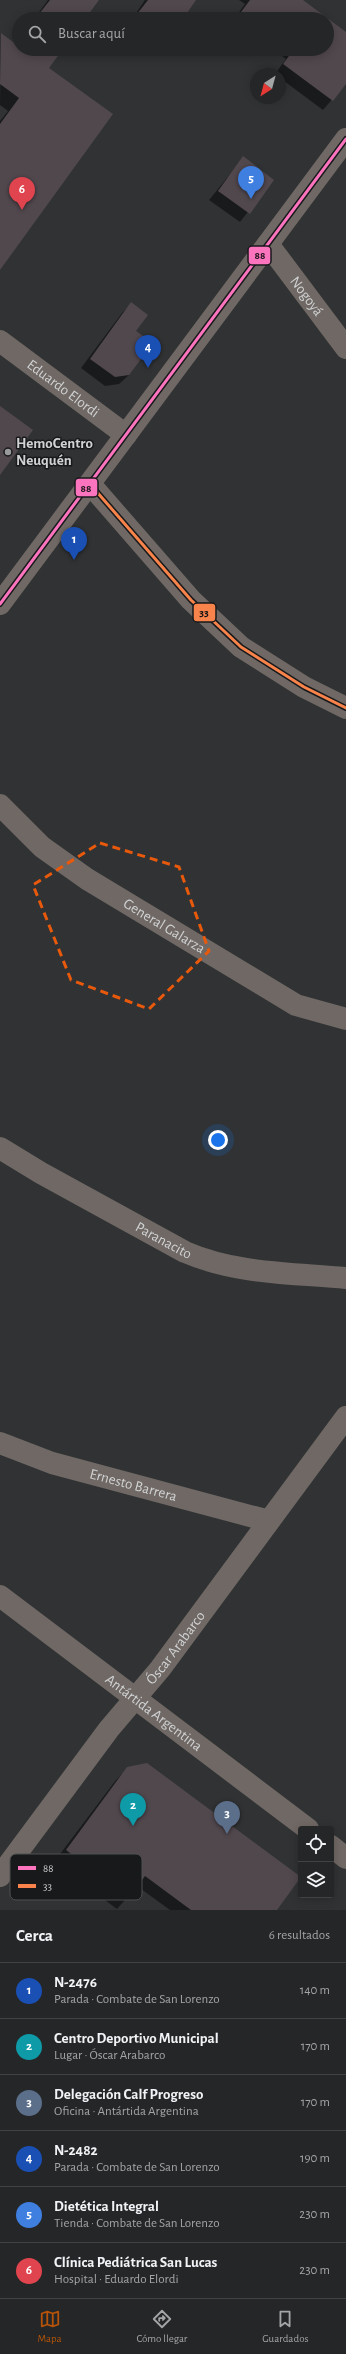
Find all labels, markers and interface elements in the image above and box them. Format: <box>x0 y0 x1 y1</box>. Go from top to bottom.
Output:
search box <box>12 12 334 56</box>
icon: search <box>26 23 48 45</box>
text: Buscar aquí <box>58 26 125 41</box>
north arrow <box>250 68 286 104</box>
pin: 5 <box>238 166 264 199</box>
pin: 6 <box>9 177 35 210</box>
line badge: 88 <box>248 246 271 265</box>
text: 88 <box>255 250 265 261</box>
street label: Nogoyá <box>287 274 326 319</box>
pin: 4 <box>135 335 161 368</box>
street label: Eduardo Elordi <box>24 357 102 420</box>
place label: HemoCentro Neuquén <box>16 436 93 468</box>
marker: HemoCentro Neuquén <box>3 447 13 457</box>
line badge: 88 <box>75 478 98 497</box>
text: 88 <box>81 483 91 494</box>
pin: 1 <box>61 527 87 560</box>
line badge: 33 <box>193 603 216 622</box>
text: 33 <box>199 607 209 618</box>
street label: General Galarza <box>121 896 208 956</box>
your location <box>208 1130 228 1150</box>
street label: Paranacito <box>133 1219 194 1262</box>
street label: Ernesto Barrera <box>88 1466 179 1504</box>
street label: Óscar Arabarco <box>142 1609 208 1688</box>
street label: Antártida Argentina <box>102 1672 205 1754</box>
pin: 2 <box>120 1793 146 1826</box>
pin: 3 <box>214 1801 240 1834</box>
map controls <box>298 1826 334 1898</box>
button: locate <box>298 1826 334 1862</box>
legend <box>10 1854 142 1900</box>
button: layers <box>298 1862 334 1898</box>
text: 88 <box>43 1863 53 1874</box>
text: 33 <box>43 1881 53 1892</box>
text: Cerca <box>16 1927 53 1944</box>
text: 6 resultados <box>269 1929 330 1942</box>
text: N-2476 <box>54 1975 97 1990</box>
text: 1 <box>27 1984 31 1997</box>
text: 140 m <box>300 1984 330 1997</box>
text: Parada · Combate de San Lorenzo <box>54 1993 220 2006</box>
text: Centro Deportivo Municipal <box>54 2031 219 2046</box>
text: 2 <box>26 2040 32 2053</box>
text: 170 m <box>301 2040 330 2053</box>
text: Lugar · Óscar Arabarco <box>54 2049 165 2062</box>
text: Delegación Calf Progreso <box>54 2087 203 2102</box>
text: 3 <box>26 2096 32 2109</box>
text: 170 m <box>301 2096 330 2109</box>
text: Oficina · Antártida Argentina <box>54 2105 199 2118</box>
text: N-2482 <box>54 2143 98 2158</box>
text: 4 <box>26 2152 32 2165</box>
text: 190 m <box>300 2152 330 2165</box>
text: Parada · Combate de San Lorenzo <box>54 2161 220 2174</box>
text: Dietética Integral <box>54 2199 159 2214</box>
text: 5 <box>26 2208 32 2221</box>
text: 230 m <box>299 2208 330 2221</box>
text: Tienda · Combate de San Lorenzo <box>54 2217 220 2230</box>
text: Clínica Pediátrica San Lucas <box>54 2255 217 2270</box>
text: 6 <box>26 2264 32 2277</box>
text: 230 m <box>299 2264 330 2277</box>
text: Hospital · Eduardo Elordi <box>54 2273 179 2286</box>
tab: Mapa <box>37 2308 62 2345</box>
tab: Cómo llegar <box>136 2308 187 2345</box>
tab: Guardados <box>262 2308 309 2345</box>

